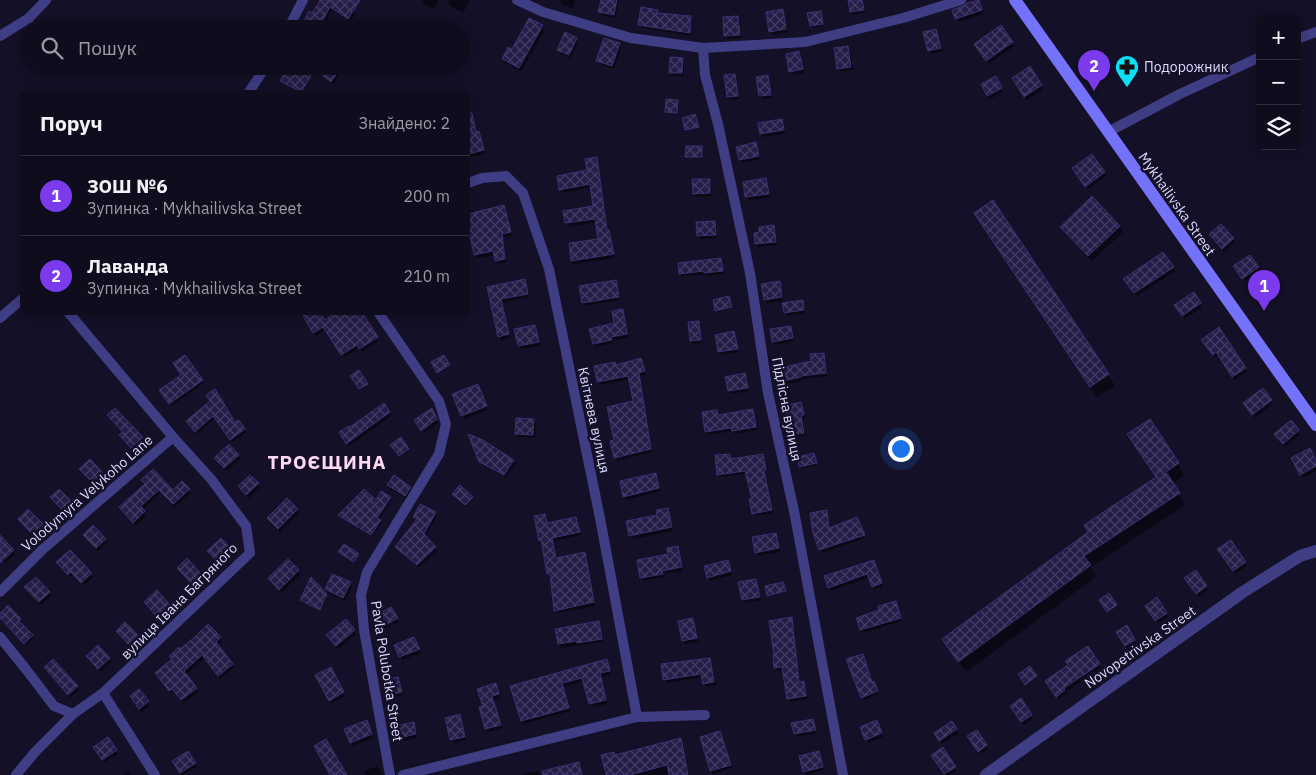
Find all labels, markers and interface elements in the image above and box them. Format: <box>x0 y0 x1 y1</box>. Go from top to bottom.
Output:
map controls <box>1256 15 1301 150</box>
button: + <box>1256 15 1301 60</box>
search box <box>20 20 470 75</box>
icon: search <box>38 34 66 62</box>
text: Пошук <box>78 36 137 60</box>
pin: 2 <box>1078 50 1110 91</box>
pharmacy icon: Подорожник <box>1114 54 1140 88</box>
place label: Подорожник <box>1144 58 1229 76</box>
button: − <box>1256 60 1301 105</box>
button: layers <box>1256 105 1301 150</box>
text: Поруч <box>40 109 103 137</box>
text: Знайдено: 2 <box>358 113 450 133</box>
street label: Mykhailivska Street <box>1135 149 1219 259</box>
text: ЗОШ №6 <box>87 174 168 198</box>
text: 1 <box>51 186 61 206</box>
text: 200 m <box>403 186 450 206</box>
text: Зупинка · Mykhailivska Street <box>87 198 302 218</box>
text: Лаванда <box>87 254 169 278</box>
text: 2 <box>51 266 61 286</box>
text: 210 m <box>403 266 450 286</box>
pin: 1 <box>1248 270 1280 311</box>
text: Зупинка · Mykhailivska Street <box>87 278 302 298</box>
street label: Підлісна вулиця <box>768 355 806 463</box>
street label: Квітнева вулиця <box>574 365 614 475</box>
street label: Volodymyra Velykoho Lane <box>18 431 157 555</box>
your location <box>888 436 914 462</box>
district label: ТРОЄЩИНА <box>267 450 387 474</box>
street label: вулиця Івана Багряного <box>117 539 241 663</box>
street label: Pavla Polubotka Street <box>367 599 407 743</box>
street label: Novopetrivska Street <box>1081 602 1199 692</box>

